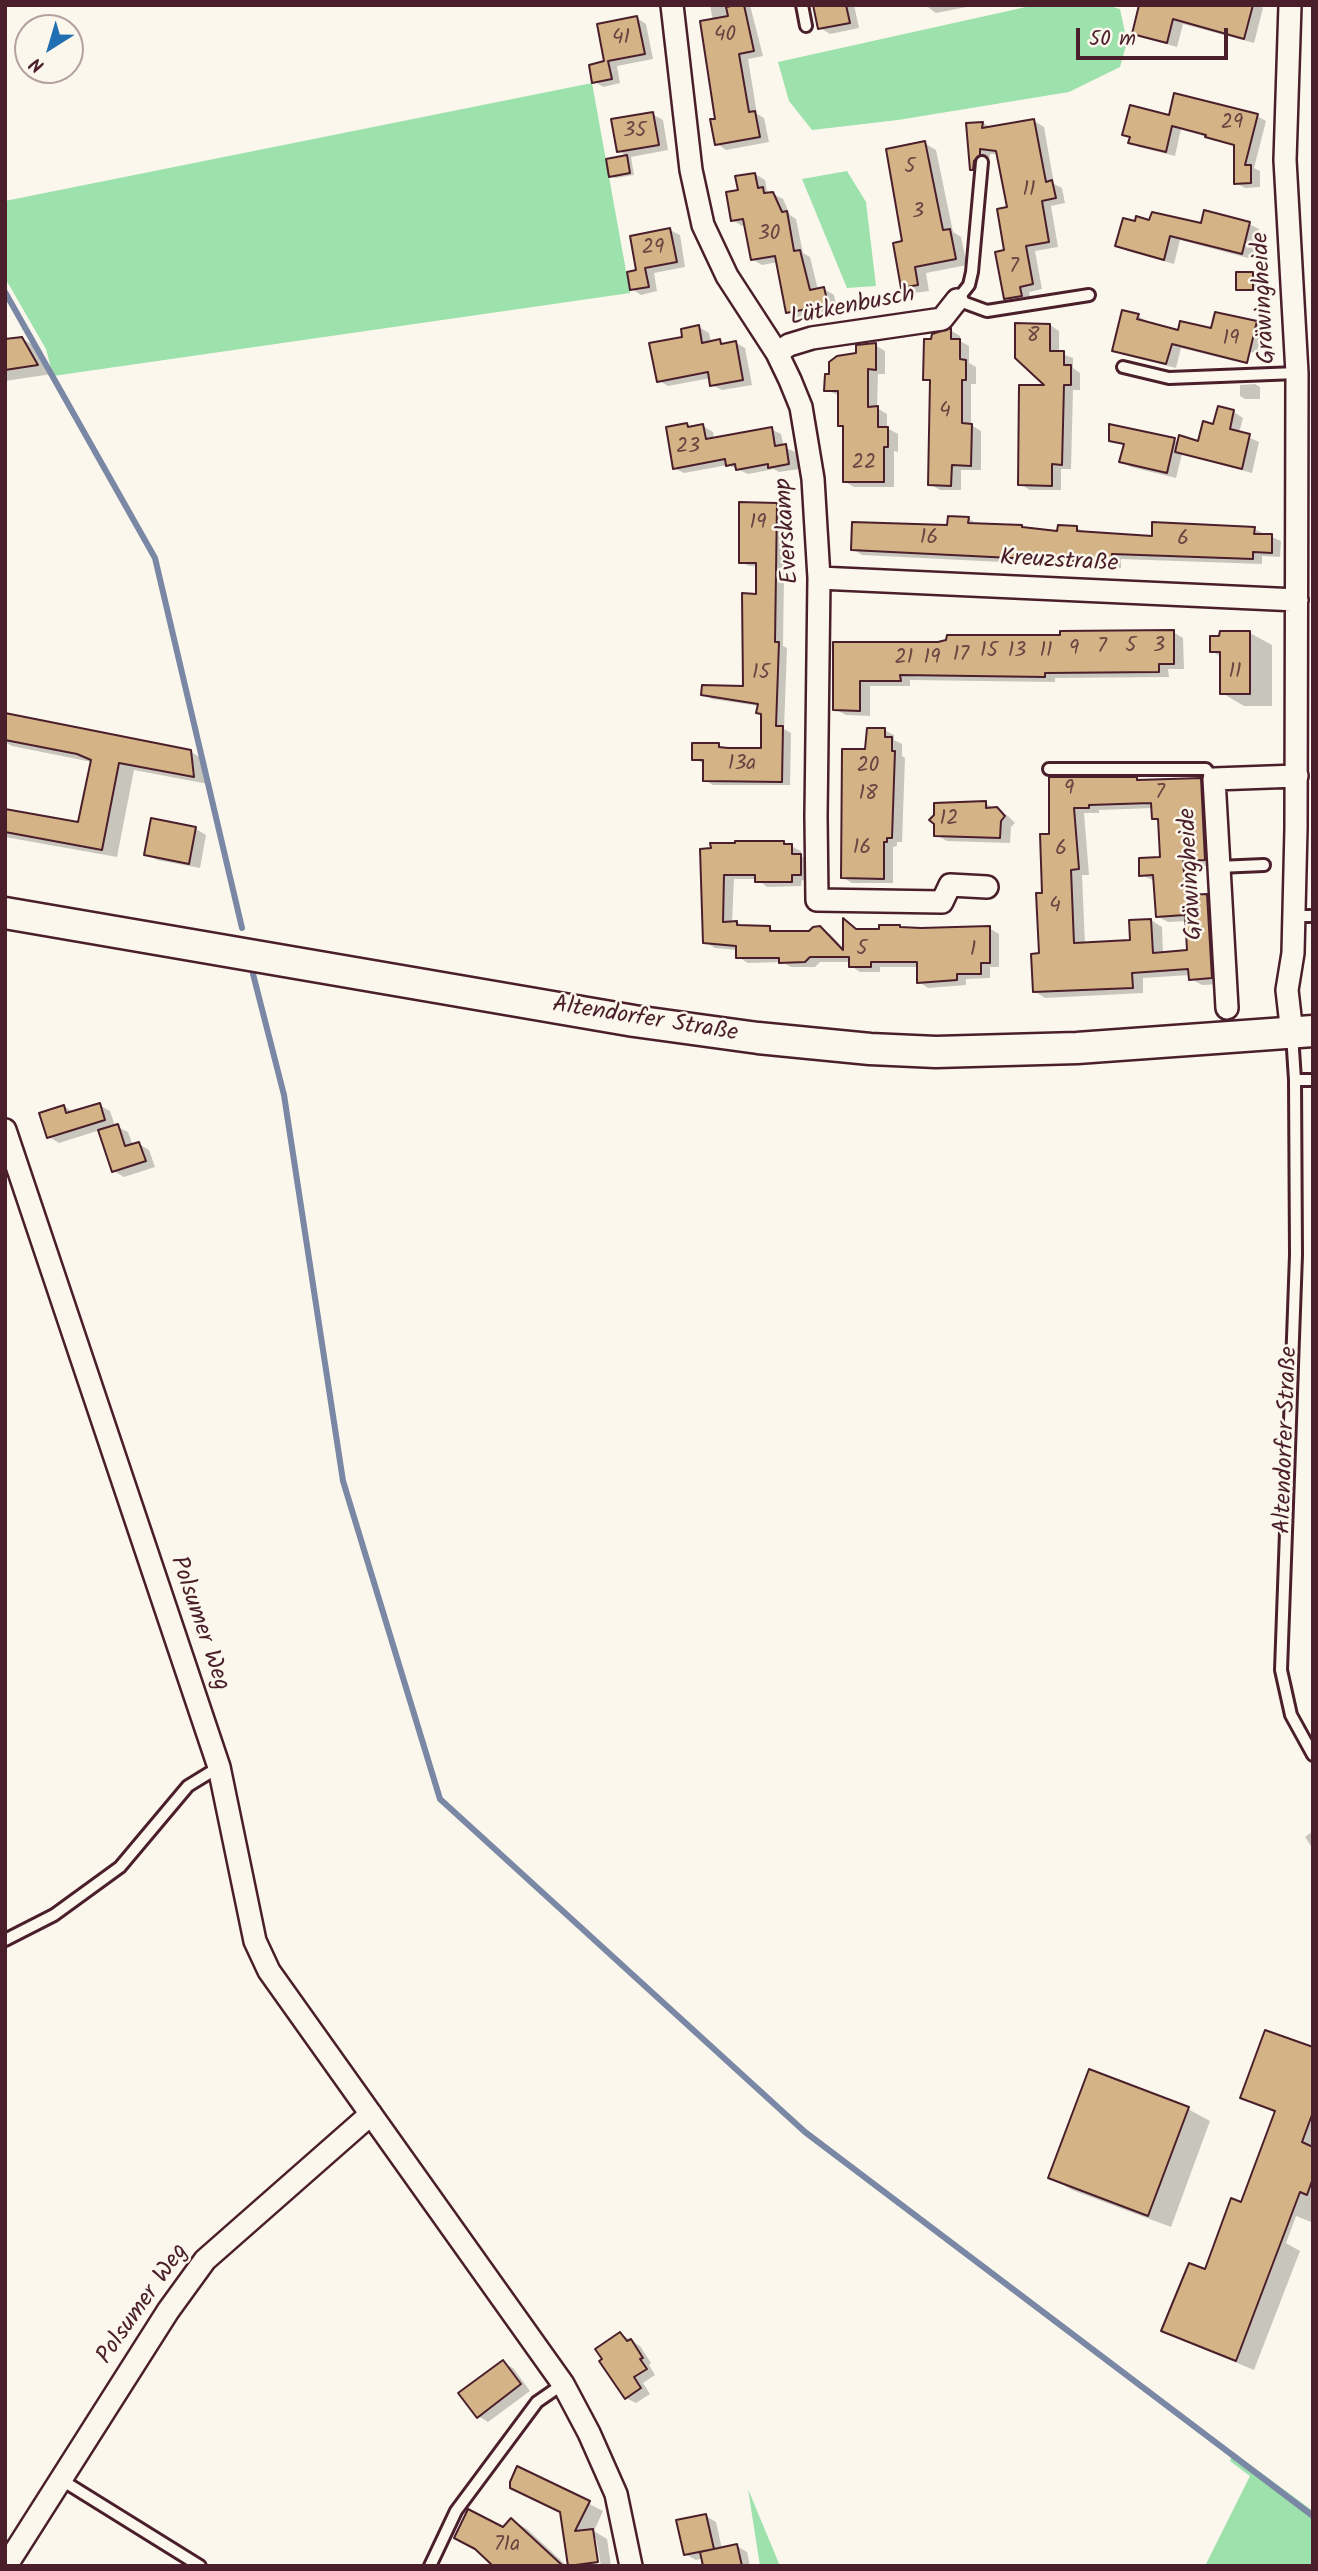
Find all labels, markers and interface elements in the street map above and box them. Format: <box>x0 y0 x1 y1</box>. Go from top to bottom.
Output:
north arrow <box>14 14 84 84</box>
scale bar <box>1080 14 1232 58</box>
house number: 40 <box>714 23 736 49</box>
text: 50 m <box>1089 23 1136 56</box>
house number: 41 <box>612 26 630 52</box>
text: N <box>24 49 51 80</box>
house number: 29 <box>1221 111 1243 137</box>
house number: 35 <box>623 119 647 145</box>
house number: 5 <box>904 155 916 181</box>
house number: 11 <box>1022 178 1036 204</box>
house number: 3 <box>912 200 924 226</box>
house number: 30 <box>758 222 780 248</box>
street label: Gräwingheide <box>1248 231 1284 365</box>
house number: 29 <box>642 236 664 262</box>
house number: 7 <box>1009 255 1019 281</box>
street label: Lütkenbusch <box>788 282 918 334</box>
house number: 8 <box>1027 324 1039 350</box>
house number: 19 <box>1223 327 1239 353</box>
house number: 4 <box>939 399 951 425</box>
house number: 23 <box>676 435 700 461</box>
house number: 22 <box>852 451 876 477</box>
street label: Everskamp <box>771 477 807 585</box>
house number: 19 <box>750 511 766 537</box>
house number: 16 <box>920 526 938 552</box>
house number: 6 <box>1177 527 1189 553</box>
street label: Kreuzstraße <box>999 546 1119 580</box>
house number: 5 <box>1125 634 1137 660</box>
house number: 3 <box>1153 634 1165 660</box>
house number: 7 <box>1097 635 1107 661</box>
house number: 9 <box>1069 637 1079 663</box>
house number: 15 <box>980 639 998 665</box>
house number: 13 <box>1008 639 1026 665</box>
house number: 11 <box>1039 639 1053 665</box>
house number: 17 <box>953 643 969 669</box>
house number: 21 <box>895 646 913 672</box>
house number: 19 <box>924 646 940 672</box>
house number: 11 <box>1228 660 1242 686</box>
house number: 15 <box>752 661 770 687</box>
house number: 13a <box>728 752 756 778</box>
house number: 20 <box>857 754 879 780</box>
house number: 9 <box>1064 777 1074 803</box>
house number: 7 <box>1155 781 1165 807</box>
house number: 18 <box>858 782 878 808</box>
house number: 12 <box>940 807 958 833</box>
street label: Gräwingheide <box>1175 807 1211 941</box>
house number: 16 <box>853 836 871 862</box>
house number: 6 <box>1055 837 1067 863</box>
house number: 4 <box>1049 894 1061 920</box>
house number: 5 <box>856 937 868 963</box>
house number: 1 <box>970 938 976 964</box>
street label: Altendorfer Straße <box>550 992 740 1050</box>
street label: Altendorfer Straße <box>1270 1346 1306 1534</box>
street label: Polsumer Weg <box>162 1553 234 1695</box>
street label: Polsumer Weg <box>92 2239 196 2371</box>
house number: 71a <box>494 2533 520 2559</box>

